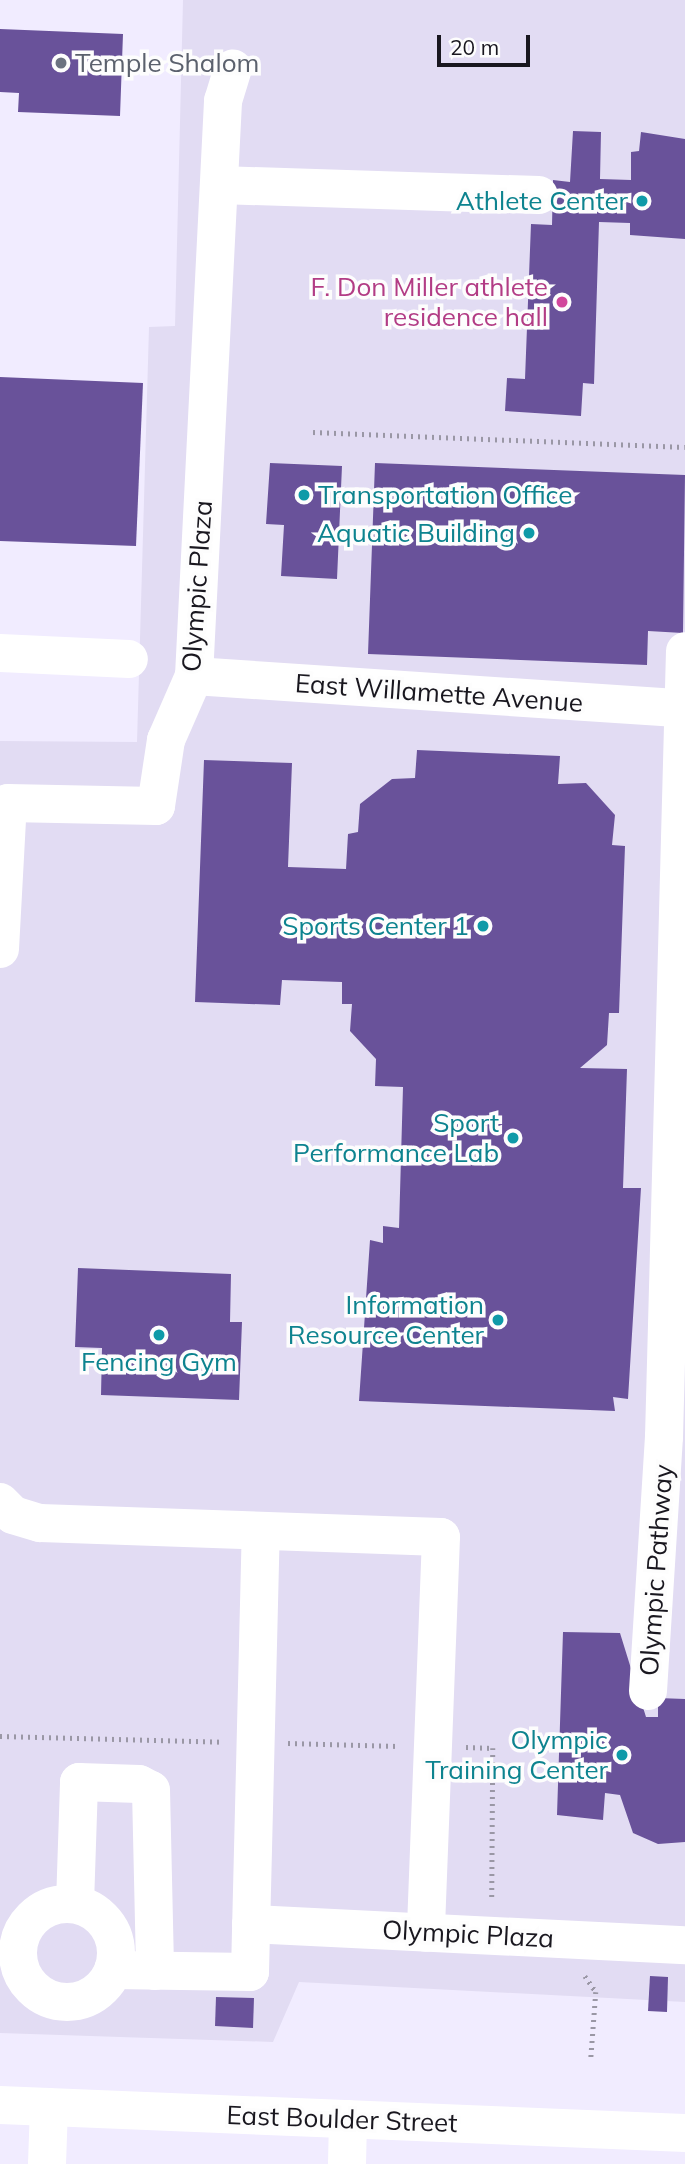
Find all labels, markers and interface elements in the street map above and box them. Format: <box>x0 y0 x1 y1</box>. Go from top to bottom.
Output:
scale bar <box>440 21 533 65</box>
text: 20 m <box>450 34 499 60</box>
place label: Temple Shalom <box>75 47 259 79</box>
marker: Temple Shalom <box>53 55 69 71</box>
place label: Athlete Center <box>456 185 628 217</box>
marker: Athlete Center <box>634 193 650 209</box>
place label: F. Don Miller athlete residence hall <box>310 271 548 332</box>
marker: F. Don Miller athlete residence hall <box>554 294 570 310</box>
place label: Transportation Office <box>318 479 572 511</box>
marker: Transportation Office <box>296 487 312 503</box>
street label: Olympic Plaza <box>175 499 219 673</box>
place label: Aquatic Building <box>317 517 515 549</box>
marker: Aquatic Building <box>521 525 537 541</box>
street label: East Willamette Avenue <box>294 667 584 719</box>
place label: Sports Center 1 <box>282 910 469 942</box>
marker: Sports Center 1 <box>475 918 491 934</box>
place label: Sport Performance Lab <box>293 1107 499 1168</box>
marker: Sport Performance Lab <box>505 1130 521 1146</box>
place label: Information Resource Center <box>288 1289 484 1350</box>
marker: Information Resource Center <box>490 1312 506 1328</box>
marker: Fencing Gym <box>151 1327 167 1343</box>
place label: Fencing Gym <box>81 1346 237 1378</box>
street label: Olympic Pathway <box>633 1463 679 1677</box>
place label: Olympic Training Center <box>425 1724 608 1786</box>
marker: Olympic Training Center <box>614 1747 630 1763</box>
street label: Olympic Plaza <box>381 1914 555 1954</box>
street label: East Boulder Street <box>226 2099 458 2139</box>

